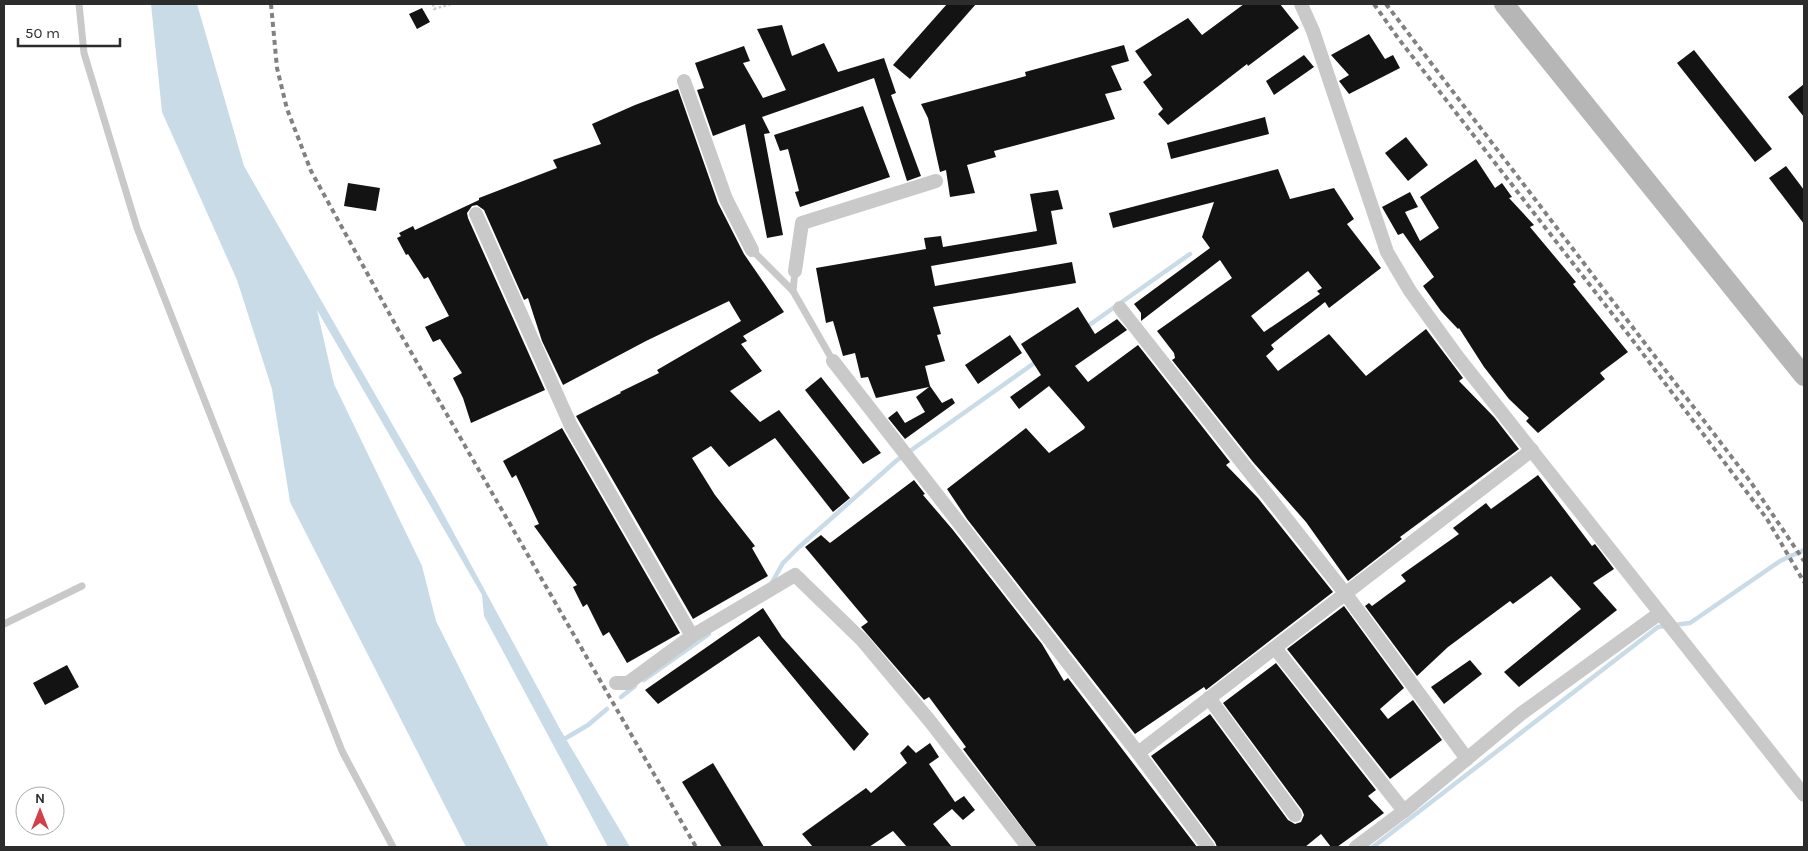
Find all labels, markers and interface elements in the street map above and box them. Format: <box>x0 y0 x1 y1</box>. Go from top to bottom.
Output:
scale bar <box>18 15 120 47</box>
text: 50 m <box>25 24 60 42</box>
north arrow <box>15 786 65 836</box>
text: N <box>35 790 45 807</box>

